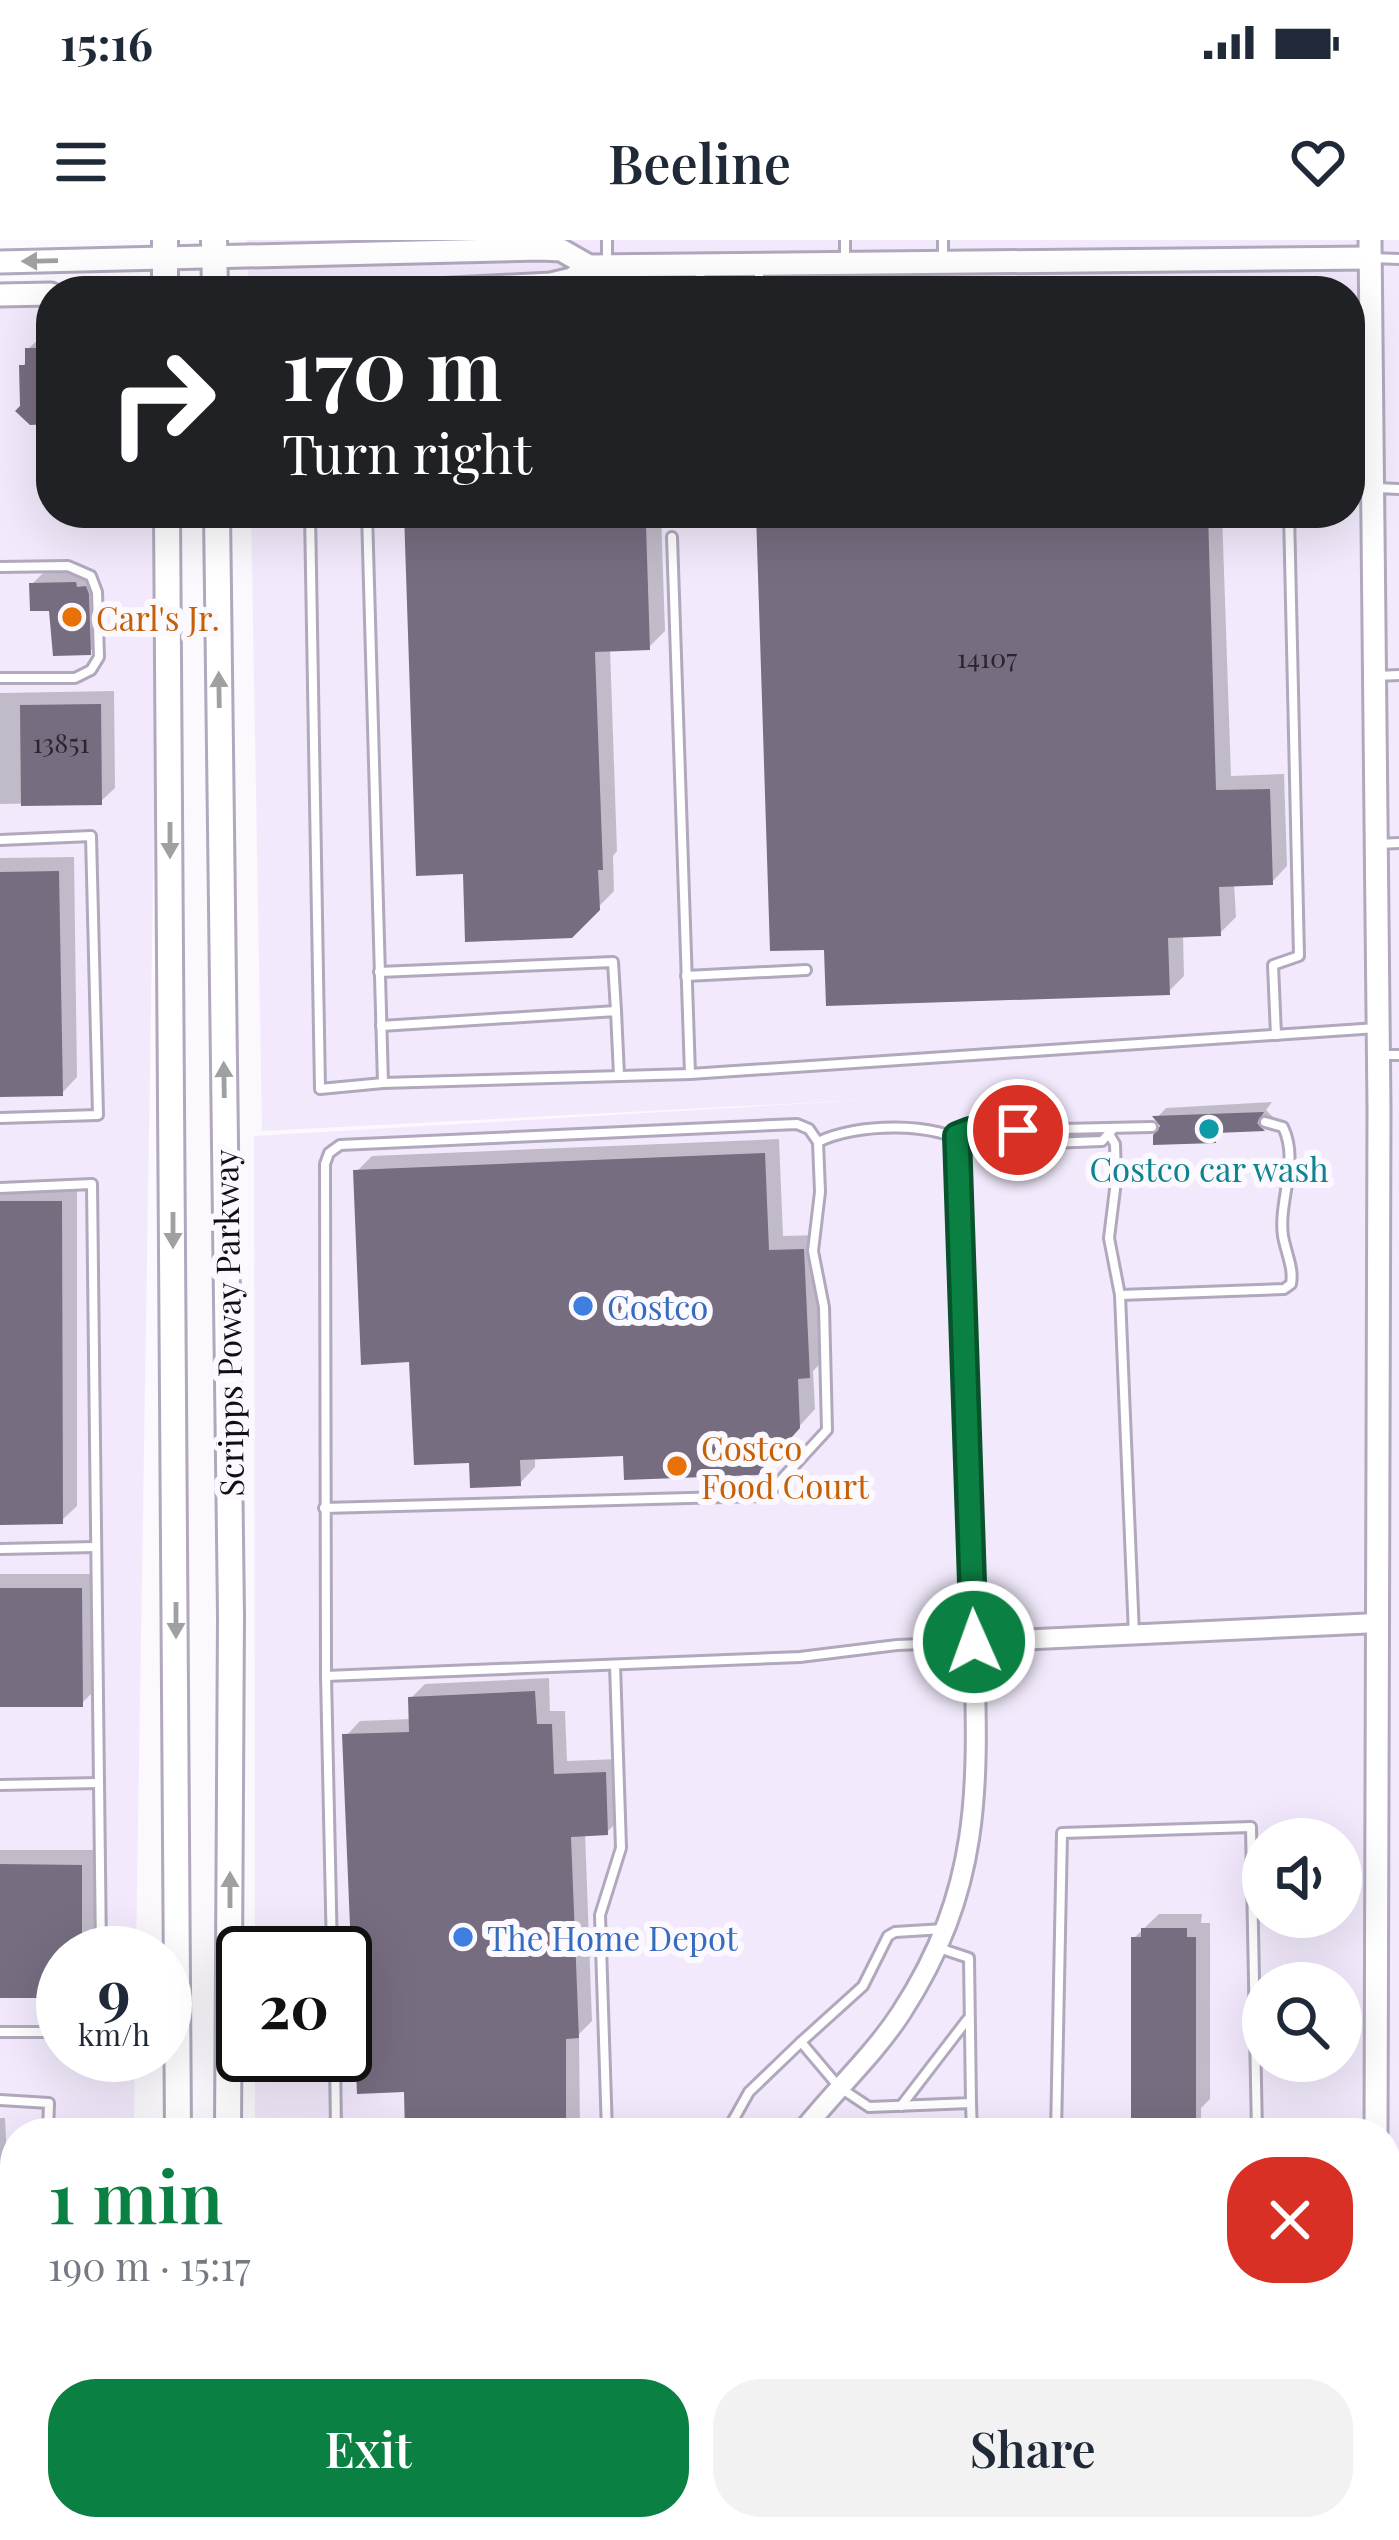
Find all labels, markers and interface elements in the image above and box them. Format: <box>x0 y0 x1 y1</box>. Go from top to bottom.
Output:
text: 15:16 <box>60 12 153 72</box>
text: Beeline <box>608 126 791 198</box>
icon: menu <box>48 129 114 195</box>
icon: heart <box>1285 129 1351 195</box>
one-way arrow <box>20 252 58 271</box>
text: 170 m <box>282 310 502 422</box>
icon: right <box>84 324 240 480</box>
text: Turn right <box>282 417 532 489</box>
place label: Carl's Jr. <box>96 595 220 639</box>
marker: Carl's Jr. <box>59 604 85 630</box>
house number: 14107 <box>957 639 1017 675</box>
one-way arrow <box>210 670 229 708</box>
house number: 13851 <box>33 724 89 760</box>
one-way arrow <box>160 822 180 860</box>
one-way arrow <box>214 1060 234 1098</box>
pin <box>967 1079 1069 1181</box>
icon: arrive <box>985 1097 1051 1163</box>
marker: Costco car wash <box>1196 1116 1222 1142</box>
place label: Costco car wash <box>1089 1146 1329 1190</box>
street label: Scripps Poway Parkway <box>202 1149 252 1497</box>
one-way arrow <box>163 1212 183 1250</box>
place label: Costco <box>607 1284 708 1328</box>
marker: Costco <box>570 1293 596 1319</box>
place label: Costco Food Court <box>701 1425 870 1507</box>
marker: Costco Food Court <box>664 1453 690 1479</box>
position arrow <box>911 1579 1037 1705</box>
one-way arrow <box>166 1602 186 1640</box>
map controls <box>1242 1818 1362 2082</box>
button: sound <box>1242 1818 1362 1938</box>
one-way arrow <box>220 1870 239 1908</box>
place label: The Home Depot <box>487 1915 739 1959</box>
marker: The Home Depot <box>450 1924 476 1950</box>
speed limit sign: 20 <box>216 1926 372 2082</box>
text: 9 <box>97 1949 131 2029</box>
button: search <box>1242 1962 1362 2082</box>
text: km/h <box>78 2014 150 2054</box>
text: 1 min <box>48 2146 223 2242</box>
button: close <box>1227 2157 1353 2283</box>
text: 190 m · 15:17 <box>48 2239 251 2291</box>
button: Exit <box>48 2379 689 2517</box>
button: Share <box>713 2379 1353 2517</box>

